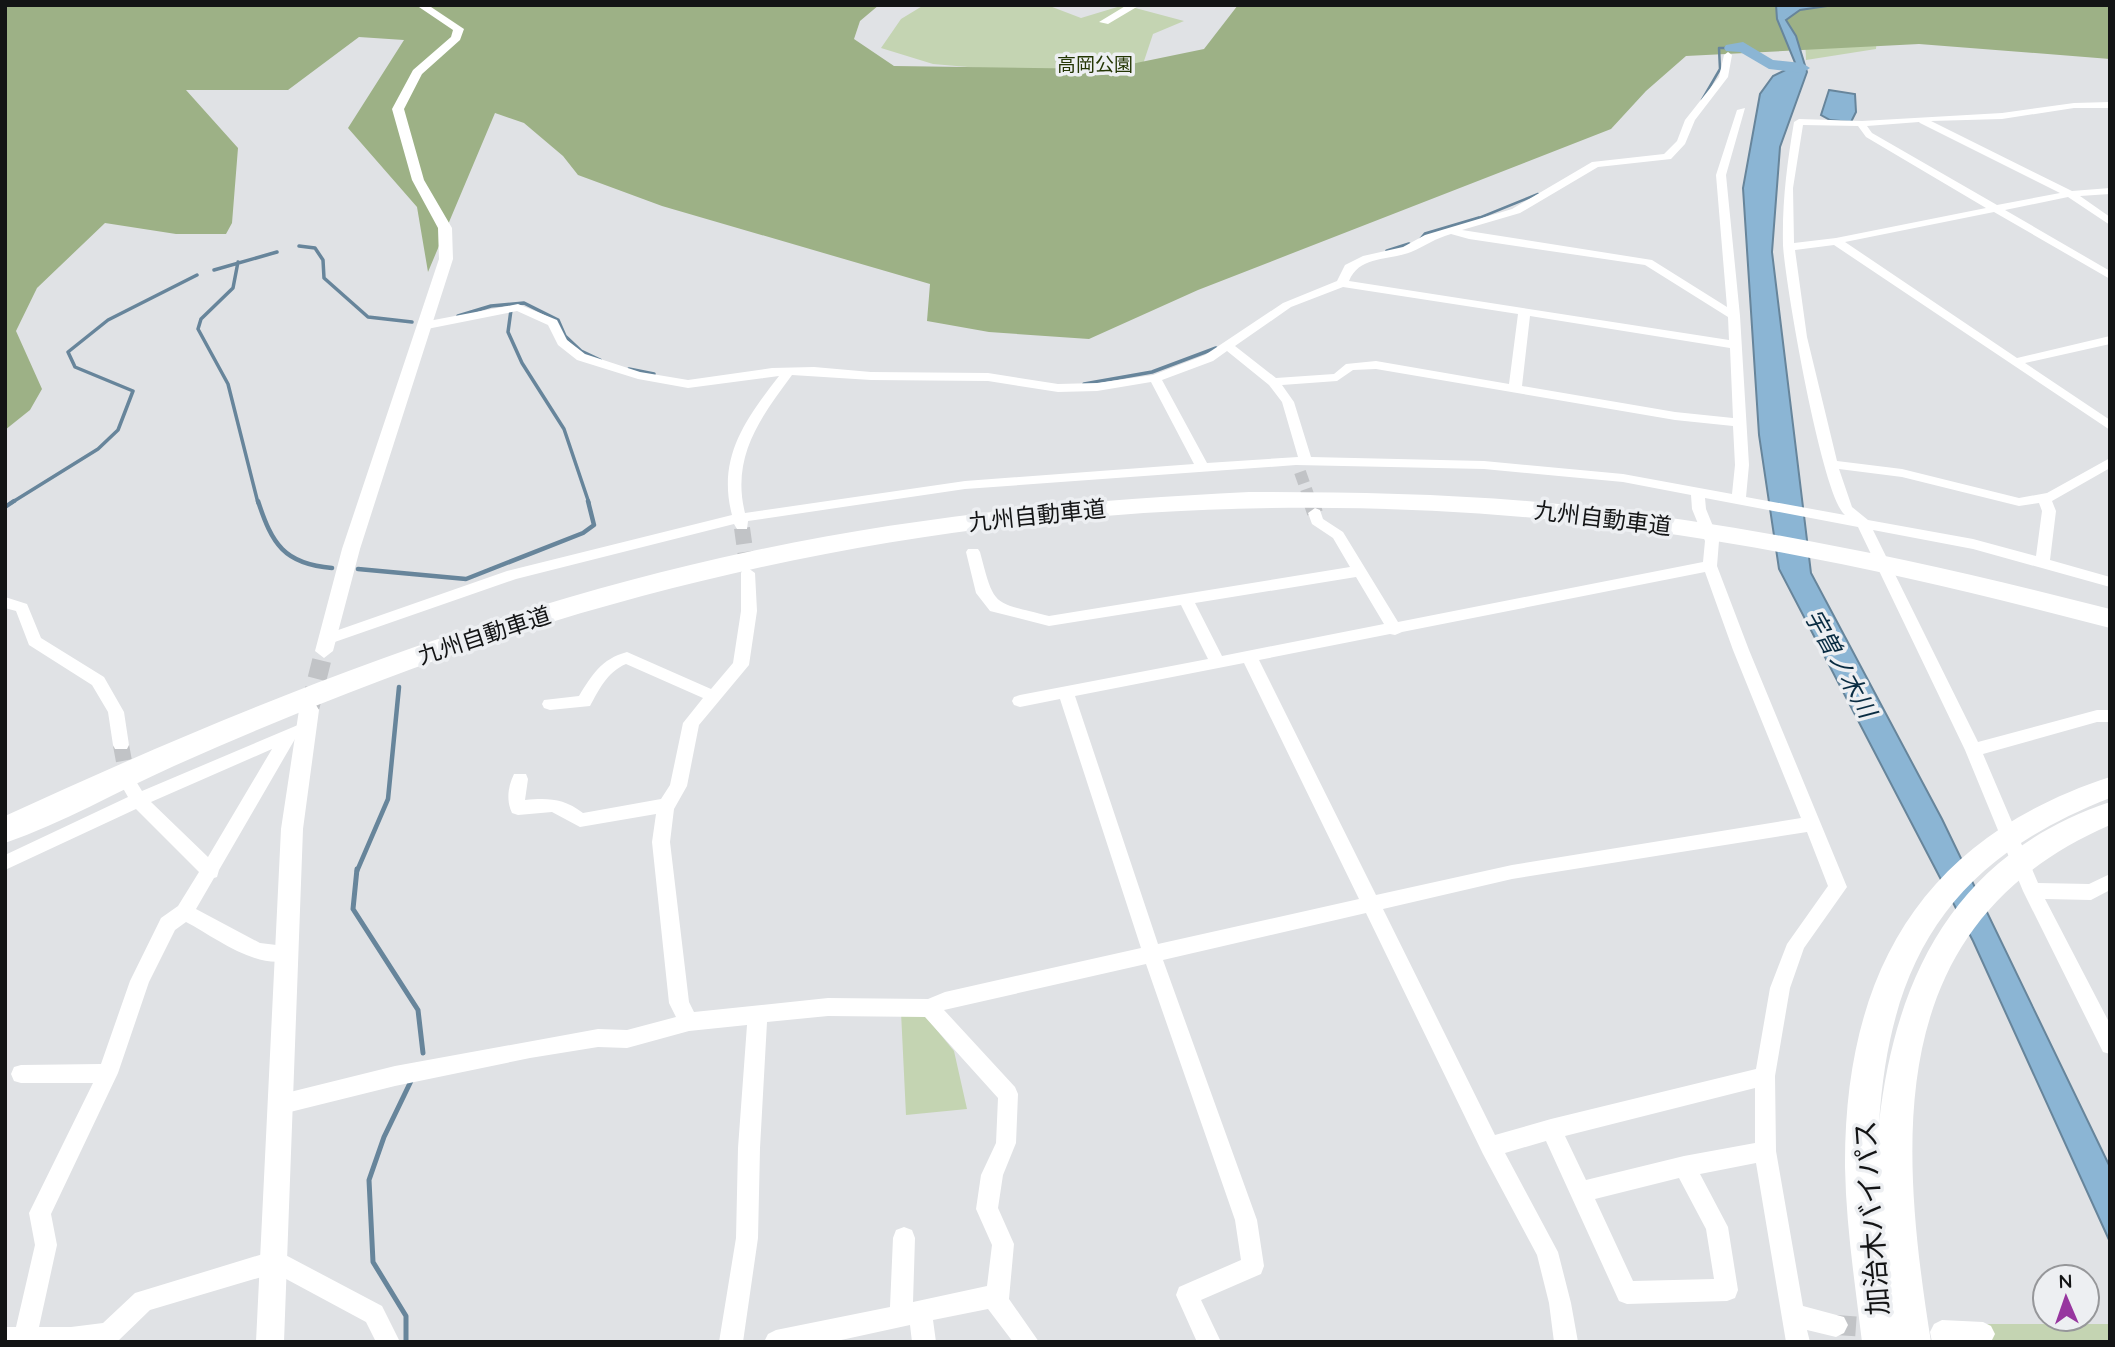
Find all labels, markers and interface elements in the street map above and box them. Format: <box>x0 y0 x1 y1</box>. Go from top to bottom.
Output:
park label: 高岡公園 <box>1057 52 1133 76</box>
street label: 九州自動車道 <box>967 493 1107 537</box>
street label: 九州自動車道 <box>1533 495 1673 541</box>
street label: 九州自動車道 <box>414 600 554 670</box>
water label: 宇曽ノ木川 <box>1799 603 1885 725</box>
street label: 加治木バイパス <box>1847 1119 1895 1317</box>
north arrow <box>2031 1263 2101 1333</box>
text: N <box>2058 1269 2073 1293</box>

